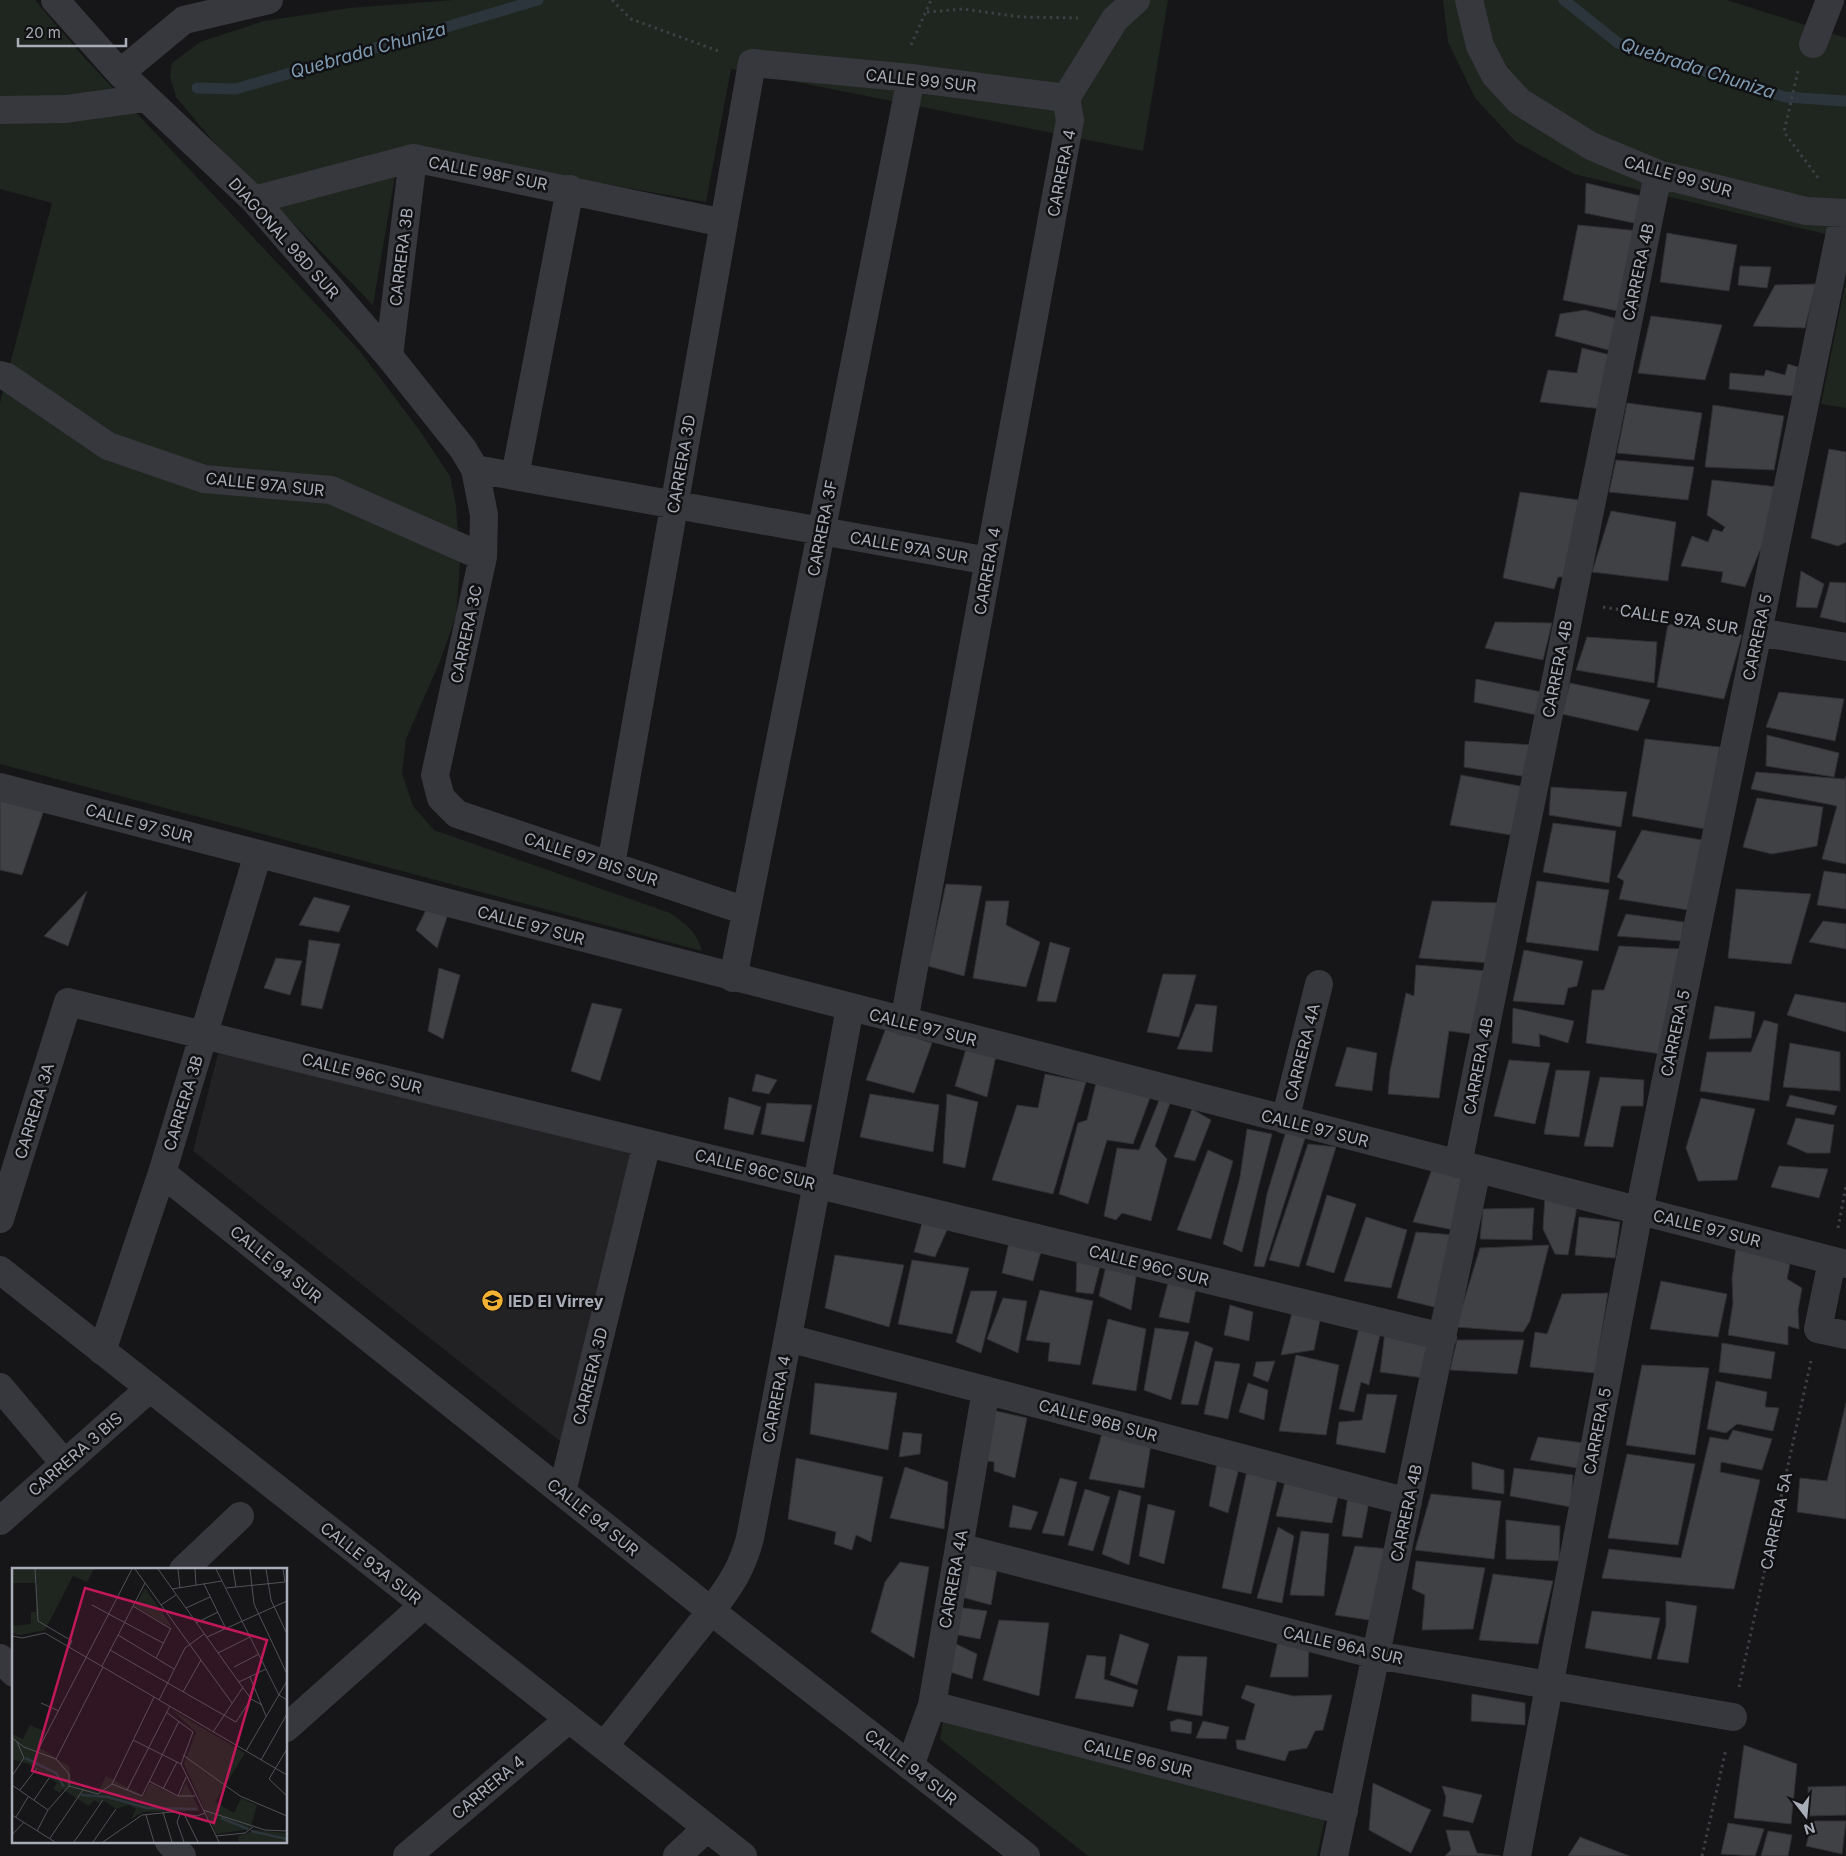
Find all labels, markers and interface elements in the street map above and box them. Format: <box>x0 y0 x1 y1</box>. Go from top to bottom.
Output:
scale bar <box>18 15 125 47</box>
water label: Quebrada Chuniza <box>288 18 448 82</box>
text: 20 m <box>25 23 61 42</box>
water label: Quebrada Chuniza <box>1618 33 1778 103</box>
street label: CALLE 99 SUR <box>865 64 977 96</box>
street label: CARRERA 4 <box>1043 128 1079 218</box>
street label: CALLE 99 SUR <box>1622 151 1734 201</box>
street label: CALLE 98F SUR <box>427 152 549 194</box>
street label: DIAGONAL 98D SUR <box>225 174 343 302</box>
street label: CARRERA 3B <box>385 207 417 307</box>
street label: CARRERA 4B <box>1618 221 1658 323</box>
street label: CARRERA 3D <box>662 413 700 515</box>
street label: CALLE 97A SUR <box>204 468 326 500</box>
street label: CARRERA 3F <box>803 478 841 578</box>
street label: CARRERA 4 <box>969 526 1005 616</box>
street label: CALLE 97A SUR <box>848 527 970 567</box>
street label: CARRERA 3C <box>446 583 486 685</box>
street label: CARRERA 5 <box>1738 592 1776 682</box>
street label: CALLE 97A SUR <box>1618 600 1740 638</box>
street label: CARRERA 4B <box>1538 618 1576 720</box>
street label: CALLE 97 SUR <box>83 799 195 847</box>
street label: CALLE 97 BIS SUR <box>521 828 661 890</box>
street label: CALLE 97 SUR <box>475 901 587 949</box>
street label: CARRERA 5 <box>1656 988 1694 1078</box>
street label: CARRERA 4A <box>1280 1001 1324 1103</box>
street label: CALLE 97 SUR <box>867 1004 979 1050</box>
street label: CARRERA 4B <box>1459 1015 1497 1117</box>
street label: CALLE 96C SUR <box>300 1048 424 1098</box>
street label: CARRERA 3B <box>159 1053 207 1153</box>
street label: CARRERA 3A <box>10 1061 58 1161</box>
street label: CALLE 97 SUR <box>1259 1105 1371 1151</box>
street label: CALLE 96C SUR <box>693 1144 817 1194</box>
street label: CALLE 97 SUR <box>1651 1205 1763 1251</box>
street label: CALLE 94 SUR <box>226 1221 326 1307</box>
street label: CALLE 96C SUR <box>1087 1240 1211 1290</box>
school or university icon: IED El Virrey <box>480 1289 504 1313</box>
place label: IED El Virrey <box>508 1291 604 1311</box>
street label: CARRERA 3D <box>568 1325 612 1427</box>
street label: CARRERA 4 <box>758 1354 794 1444</box>
street label: CARRERA 5 <box>1579 1386 1615 1476</box>
street label: CALLE 96B SUR <box>1037 1395 1159 1445</box>
street label: CARRERA 3 BIS <box>24 1408 126 1500</box>
street label: CARRERA 4B <box>1386 1462 1426 1564</box>
street label: CARRERA 5A <box>1756 1470 1796 1572</box>
street label: CALLE 94 SUR <box>543 1474 643 1560</box>
street label: CALLE 93A SUR <box>317 1517 425 1609</box>
street label: CARRERA 4A <box>934 1528 972 1630</box>
inset map <box>12 1568 288 1844</box>
street label: CALLE 96A SUR <box>1281 1621 1405 1669</box>
street label: CALLE 94 SUR <box>861 1725 961 1809</box>
street label: CALLE 96 SUR <box>1082 1735 1194 1781</box>
street label: CARRERA 4 <box>448 1751 528 1823</box>
north arrow <box>1781 1791 1831 1841</box>
text: N <box>1802 1819 1817 1839</box>

